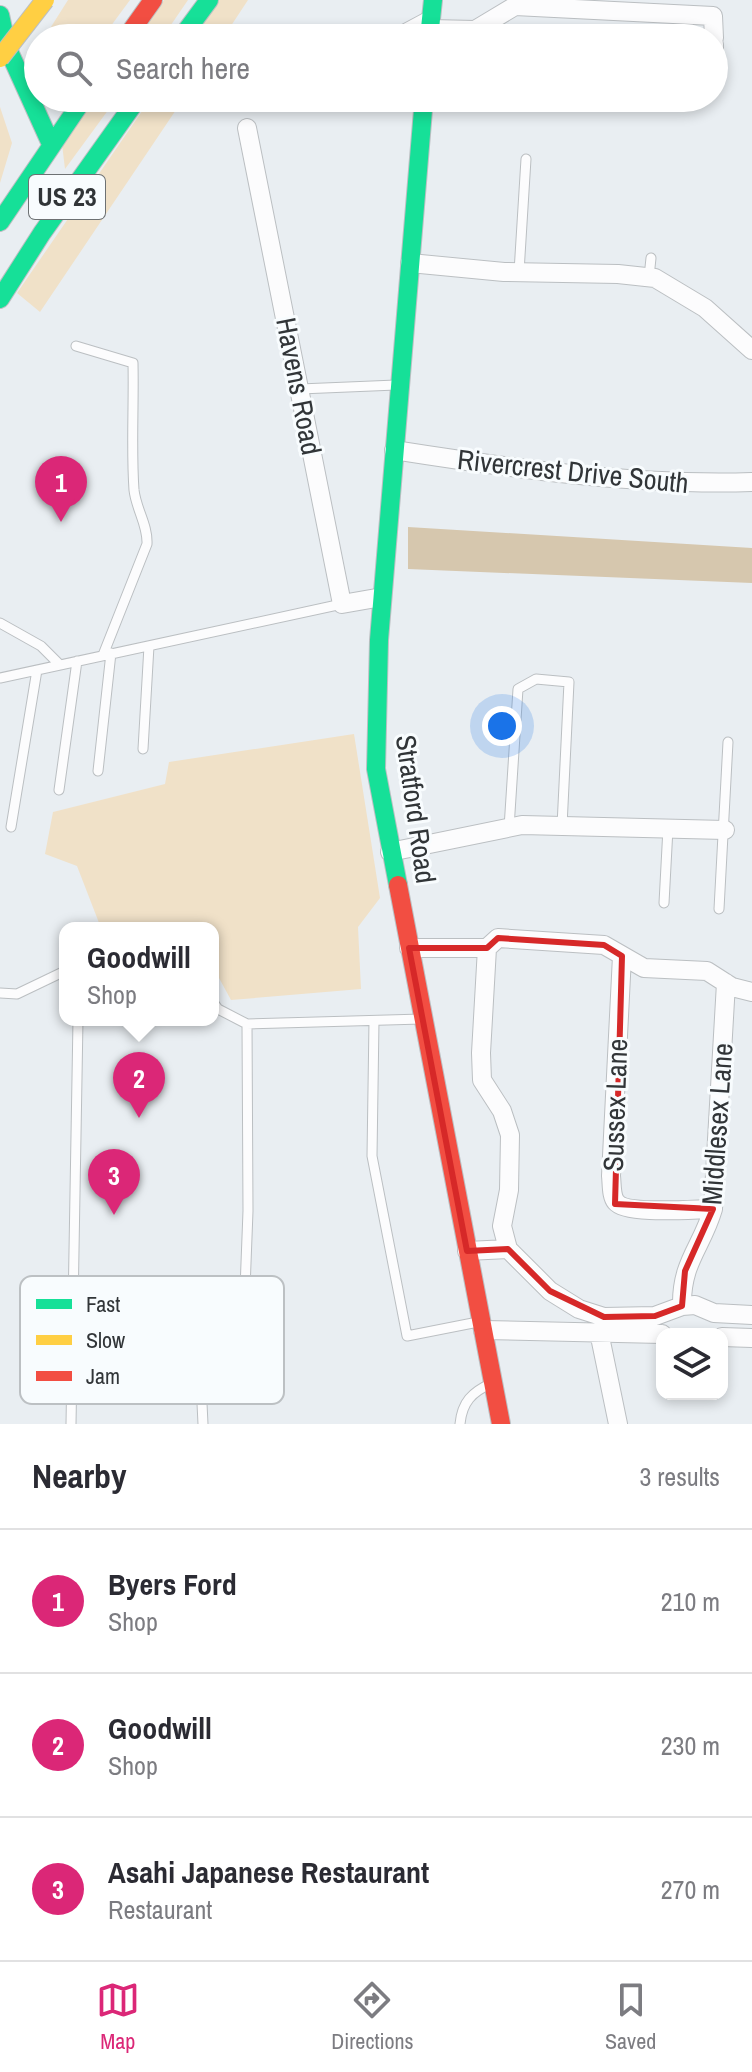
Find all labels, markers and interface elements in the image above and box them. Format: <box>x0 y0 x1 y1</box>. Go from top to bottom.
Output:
search box <box>24 24 728 112</box>
icon: search <box>52 46 96 90</box>
text: Search here <box>116 48 250 88</box>
road number: US 23 <box>29 175 105 219</box>
street label: Havens Road <box>267 314 331 458</box>
street label: Rivercrest Drive South <box>456 440 690 502</box>
pin: 1 <box>35 456 87 522</box>
your location <box>482 706 522 746</box>
street label: Stratford Road <box>387 732 445 886</box>
popup <box>59 922 219 1026</box>
text: Goodwill <box>87 937 191 977</box>
text: Shop <box>87 977 137 1012</box>
street label: Sussex Lane <box>594 1038 636 1172</box>
street label: Middlesex Lane <box>692 1042 742 1206</box>
pin: 2 <box>113 1052 165 1118</box>
pin: 3 <box>88 1149 140 1215</box>
legend <box>20 1276 284 1404</box>
text: Fast <box>86 1289 120 1319</box>
text: Slow <box>86 1325 125 1355</box>
map controls <box>656 1328 728 1400</box>
button: layers <box>656 1328 728 1400</box>
text: Jam <box>86 1361 120 1391</box>
text: Nearby <box>32 1453 127 1499</box>
text: 3 results <box>639 1459 720 1494</box>
text: Byers Ford <box>108 1564 237 1604</box>
text: 1 <box>52 1584 64 1619</box>
text: 210 m <box>661 1584 720 1619</box>
text: Shop <box>108 1604 158 1639</box>
text: Goodwill <box>108 1708 212 1748</box>
text: 2 <box>52 1728 64 1763</box>
text: 230 m <box>661 1728 720 1763</box>
text: Shop <box>108 1748 158 1783</box>
text: Asahi Japanese Restaurant <box>108 1852 429 1892</box>
text: 3 <box>52 1872 64 1907</box>
text: 270 m <box>661 1872 720 1907</box>
text: Restaurant <box>108 1892 212 1927</box>
tab: Map <box>96 1978 140 2056</box>
tab: Directions <box>331 1978 414 2056</box>
tab: Saved <box>605 1978 656 2056</box>

